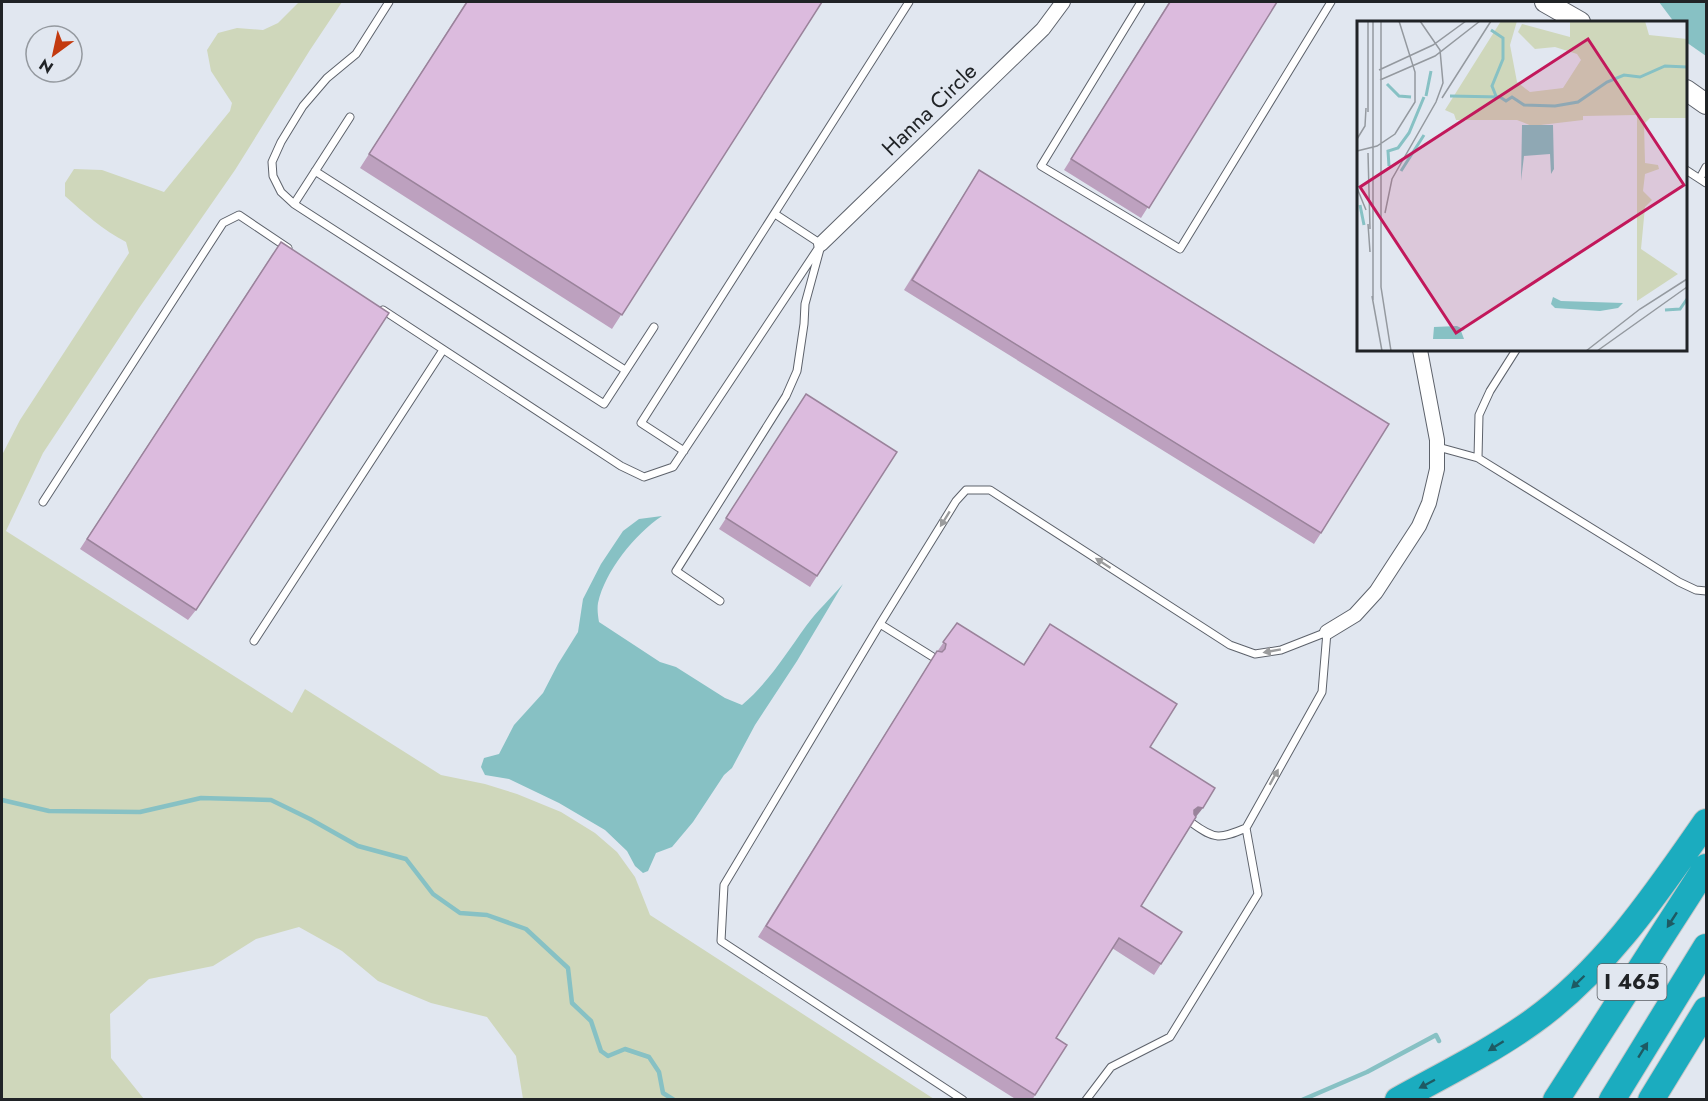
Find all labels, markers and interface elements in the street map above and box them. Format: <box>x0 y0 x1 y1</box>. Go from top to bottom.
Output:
inset map <box>1357 21 1687 351</box>
north arrow <box>24 24 84 84</box>
text: N <box>35 53 58 79</box>
street label: Hanna Circle <box>874 55 984 163</box>
one-way arrow <box>939 511 951 527</box>
one-way arrow <box>1095 558 1111 569</box>
one-way arrow <box>1262 647 1281 656</box>
one-way arrow <box>1269 768 1279 785</box>
one-way arrow <box>1667 912 1678 929</box>
road number: I 465 <box>1598 964 1666 1000</box>
one-way arrow <box>1571 975 1585 989</box>
one-way arrow <box>1487 1040 1504 1051</box>
one-way arrow <box>1637 1042 1648 1058</box>
one-way arrow <box>1418 1079 1435 1089</box>

